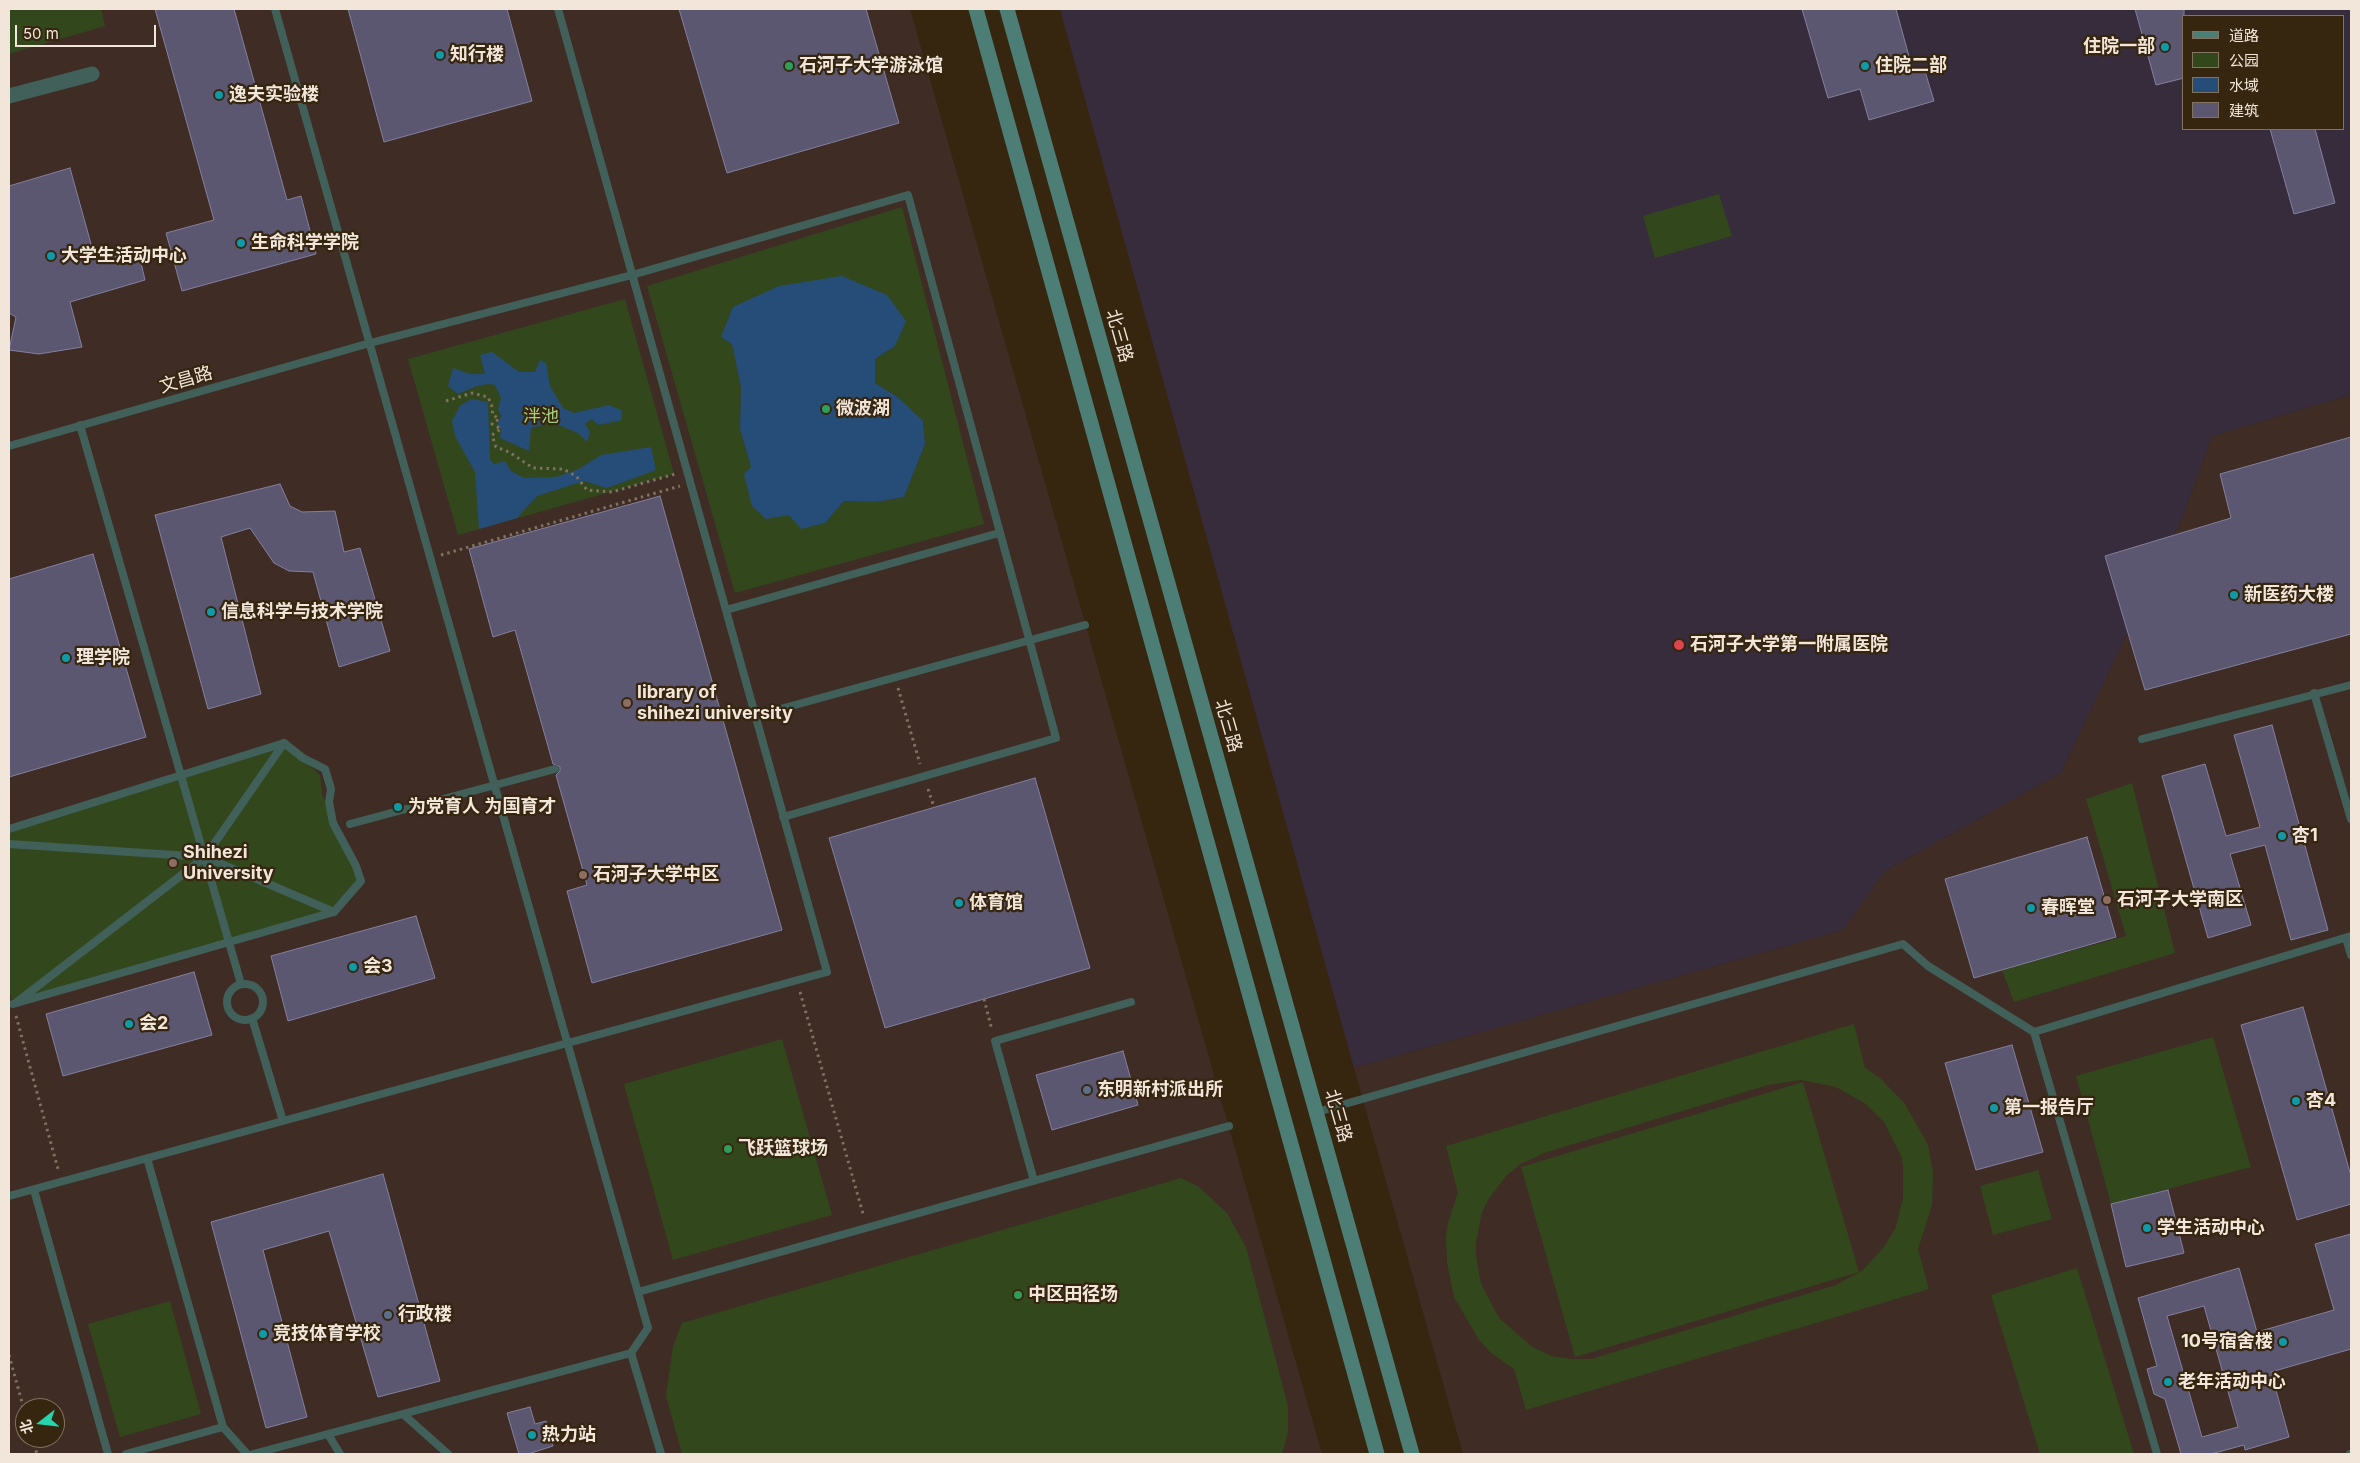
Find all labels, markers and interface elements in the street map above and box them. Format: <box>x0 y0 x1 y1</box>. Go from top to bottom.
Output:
scale bar <box>18 15 159 47</box>
legend <box>2182 15 2345 130</box>
text: 50 m <box>23 24 59 43</box>
text: 道路 <box>2229 26 2259 45</box>
place label: 住院一部 <box>2083 36 2155 58</box>
marker: 住院一部 <box>2159 41 2171 53</box>
place label: 知行楼 <box>450 44 504 66</box>
marker: 知行楼 <box>434 49 446 61</box>
text: 公园 <box>2229 51 2259 70</box>
place label: 石河子大学游泳馆 <box>799 55 943 77</box>
place label: 住院二部 <box>1875 55 1947 77</box>
marker: 石河子大学游泳馆 <box>783 60 795 72</box>
marker: 住院二部 <box>1859 60 1871 72</box>
text: 水域 <box>2229 76 2259 95</box>
place label: 逸夫实验楼 <box>229 84 319 106</box>
marker: 逸夫实验楼 <box>213 89 225 101</box>
text: 建筑 <box>2229 101 2259 120</box>
place label: 生命科学学院 <box>251 232 359 254</box>
marker: 生命科学学院 <box>235 237 247 249</box>
place label: 大学生活动中心 <box>61 245 187 267</box>
marker: 大学生活动中心 <box>45 250 57 262</box>
street label: 北三路 <box>1101 307 1137 365</box>
street label: 文昌路 <box>157 362 215 398</box>
place label: 微波湖 <box>836 398 890 420</box>
marker: 微波湖 <box>820 403 832 415</box>
park label: 泮池 <box>523 406 559 428</box>
place label: 新医药大楼 <box>2244 584 2334 606</box>
marker: 新医药大楼 <box>2228 589 2240 601</box>
place label: 信息科学与技术学院 <box>221 601 383 623</box>
marker: 信息科学与技术学院 <box>205 606 217 618</box>
place label: 石河子大学第一附属医院 <box>1690 634 1888 656</box>
marker: 石河子大学第一附属医院 <box>1672 638 1686 652</box>
place label: 理学院 <box>76 647 130 669</box>
marker: 理学院 <box>60 652 72 664</box>
place label: library of shihezi university <box>637 682 793 724</box>
marker: library of shihezi university <box>621 697 633 709</box>
street label: 北三路 <box>1210 697 1246 755</box>
place label: 为党育人 为国育才 <box>408 796 556 818</box>
marker: 为党育人 为国育才 <box>392 801 404 813</box>
place label: 杏1 <box>2292 825 2318 847</box>
marker: 杏1 <box>2276 830 2288 842</box>
place label: Shihezi University <box>183 842 274 884</box>
marker: Shihezi University <box>167 857 179 869</box>
place label: 石河子大学中区 <box>593 864 719 886</box>
marker: 石河子大学中区 <box>577 869 589 881</box>
place label: 石河子大学南区 <box>2117 889 2243 911</box>
place label: 体育馆 <box>969 892 1023 914</box>
marker: 石河子大学南区 <box>2101 894 2113 906</box>
marker: 体育馆 <box>953 897 965 909</box>
place label: 春晖堂 <box>2041 897 2095 919</box>
marker: 春晖堂 <box>2025 902 2037 914</box>
place label: 会3 <box>363 956 393 978</box>
marker: 会3 <box>347 961 359 973</box>
place label: 会2 <box>139 1013 168 1035</box>
marker: 会2 <box>123 1018 135 1030</box>
place label: 东明新村派出所 <box>1097 1079 1223 1101</box>
marker: 东明新村派出所 <box>1081 1084 1093 1096</box>
street label: 北三路 <box>1320 1087 1356 1145</box>
place label: 杏4 <box>2306 1090 2336 1112</box>
marker: 杏4 <box>2290 1095 2302 1107</box>
place label: 第一报告厅 <box>2004 1097 2094 1119</box>
marker: 第一报告厅 <box>1988 1102 2000 1114</box>
place label: 飞跃篮球场 <box>738 1138 828 1160</box>
marker: 飞跃篮球场 <box>722 1143 734 1155</box>
place label: 学生活动中心 <box>2157 1217 2265 1239</box>
marker: 学生活动中心 <box>2141 1222 2153 1234</box>
place label: 中区田径场 <box>1028 1284 1118 1306</box>
marker: 中区田径场 <box>1012 1289 1024 1301</box>
place label: 行政楼 <box>398 1304 452 1326</box>
marker: 行政楼 <box>382 1309 394 1321</box>
place label: 竞技体育学校 <box>273 1323 381 1345</box>
marker: 竞技体育学校 <box>257 1328 269 1340</box>
place label: 10号宿舍楼 <box>2181 1331 2273 1353</box>
marker: 10号宿舍楼 <box>2277 1336 2289 1348</box>
place label: 老年活动中心 <box>2178 1371 2286 1393</box>
marker: 老年活动中心 <box>2162 1376 2174 1388</box>
north arrow <box>15 1398 65 1448</box>
text: 北 <box>16 1418 36 1436</box>
place label: 热力站 <box>542 1424 596 1446</box>
marker: 热力站 <box>526 1429 538 1441</box>

